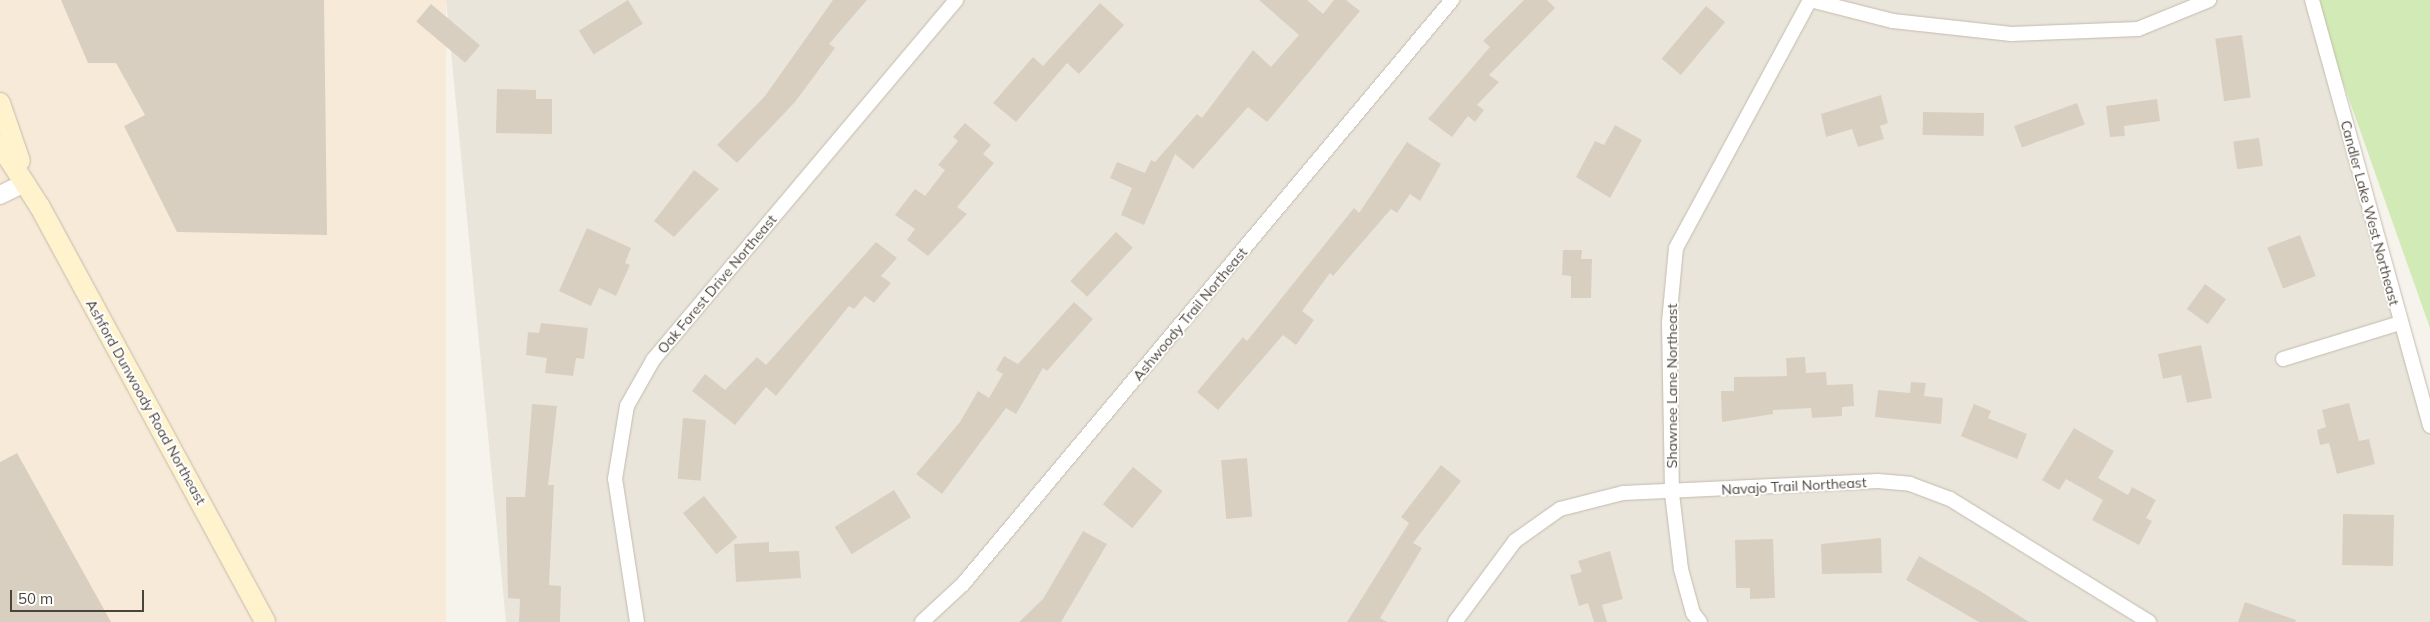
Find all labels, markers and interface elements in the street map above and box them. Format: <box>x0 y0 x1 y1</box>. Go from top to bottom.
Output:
street label: Candler Lake West Northeast <box>2337 119 2403 307</box>
street label: Oak Forest Drive Northeast <box>654 211 780 357</box>
street label: Ashwoody Trail Northeast <box>1129 244 1251 384</box>
street label: Ashford Dunwoody Road Northeast <box>82 297 210 507</box>
street label: Shawnee Lane Northeast <box>1664 304 1680 468</box>
street label: Navajo Trail Northeast <box>1721 474 1867 498</box>
scale bar <box>12 580 146 612</box>
text: 50 m <box>18 589 53 608</box>

